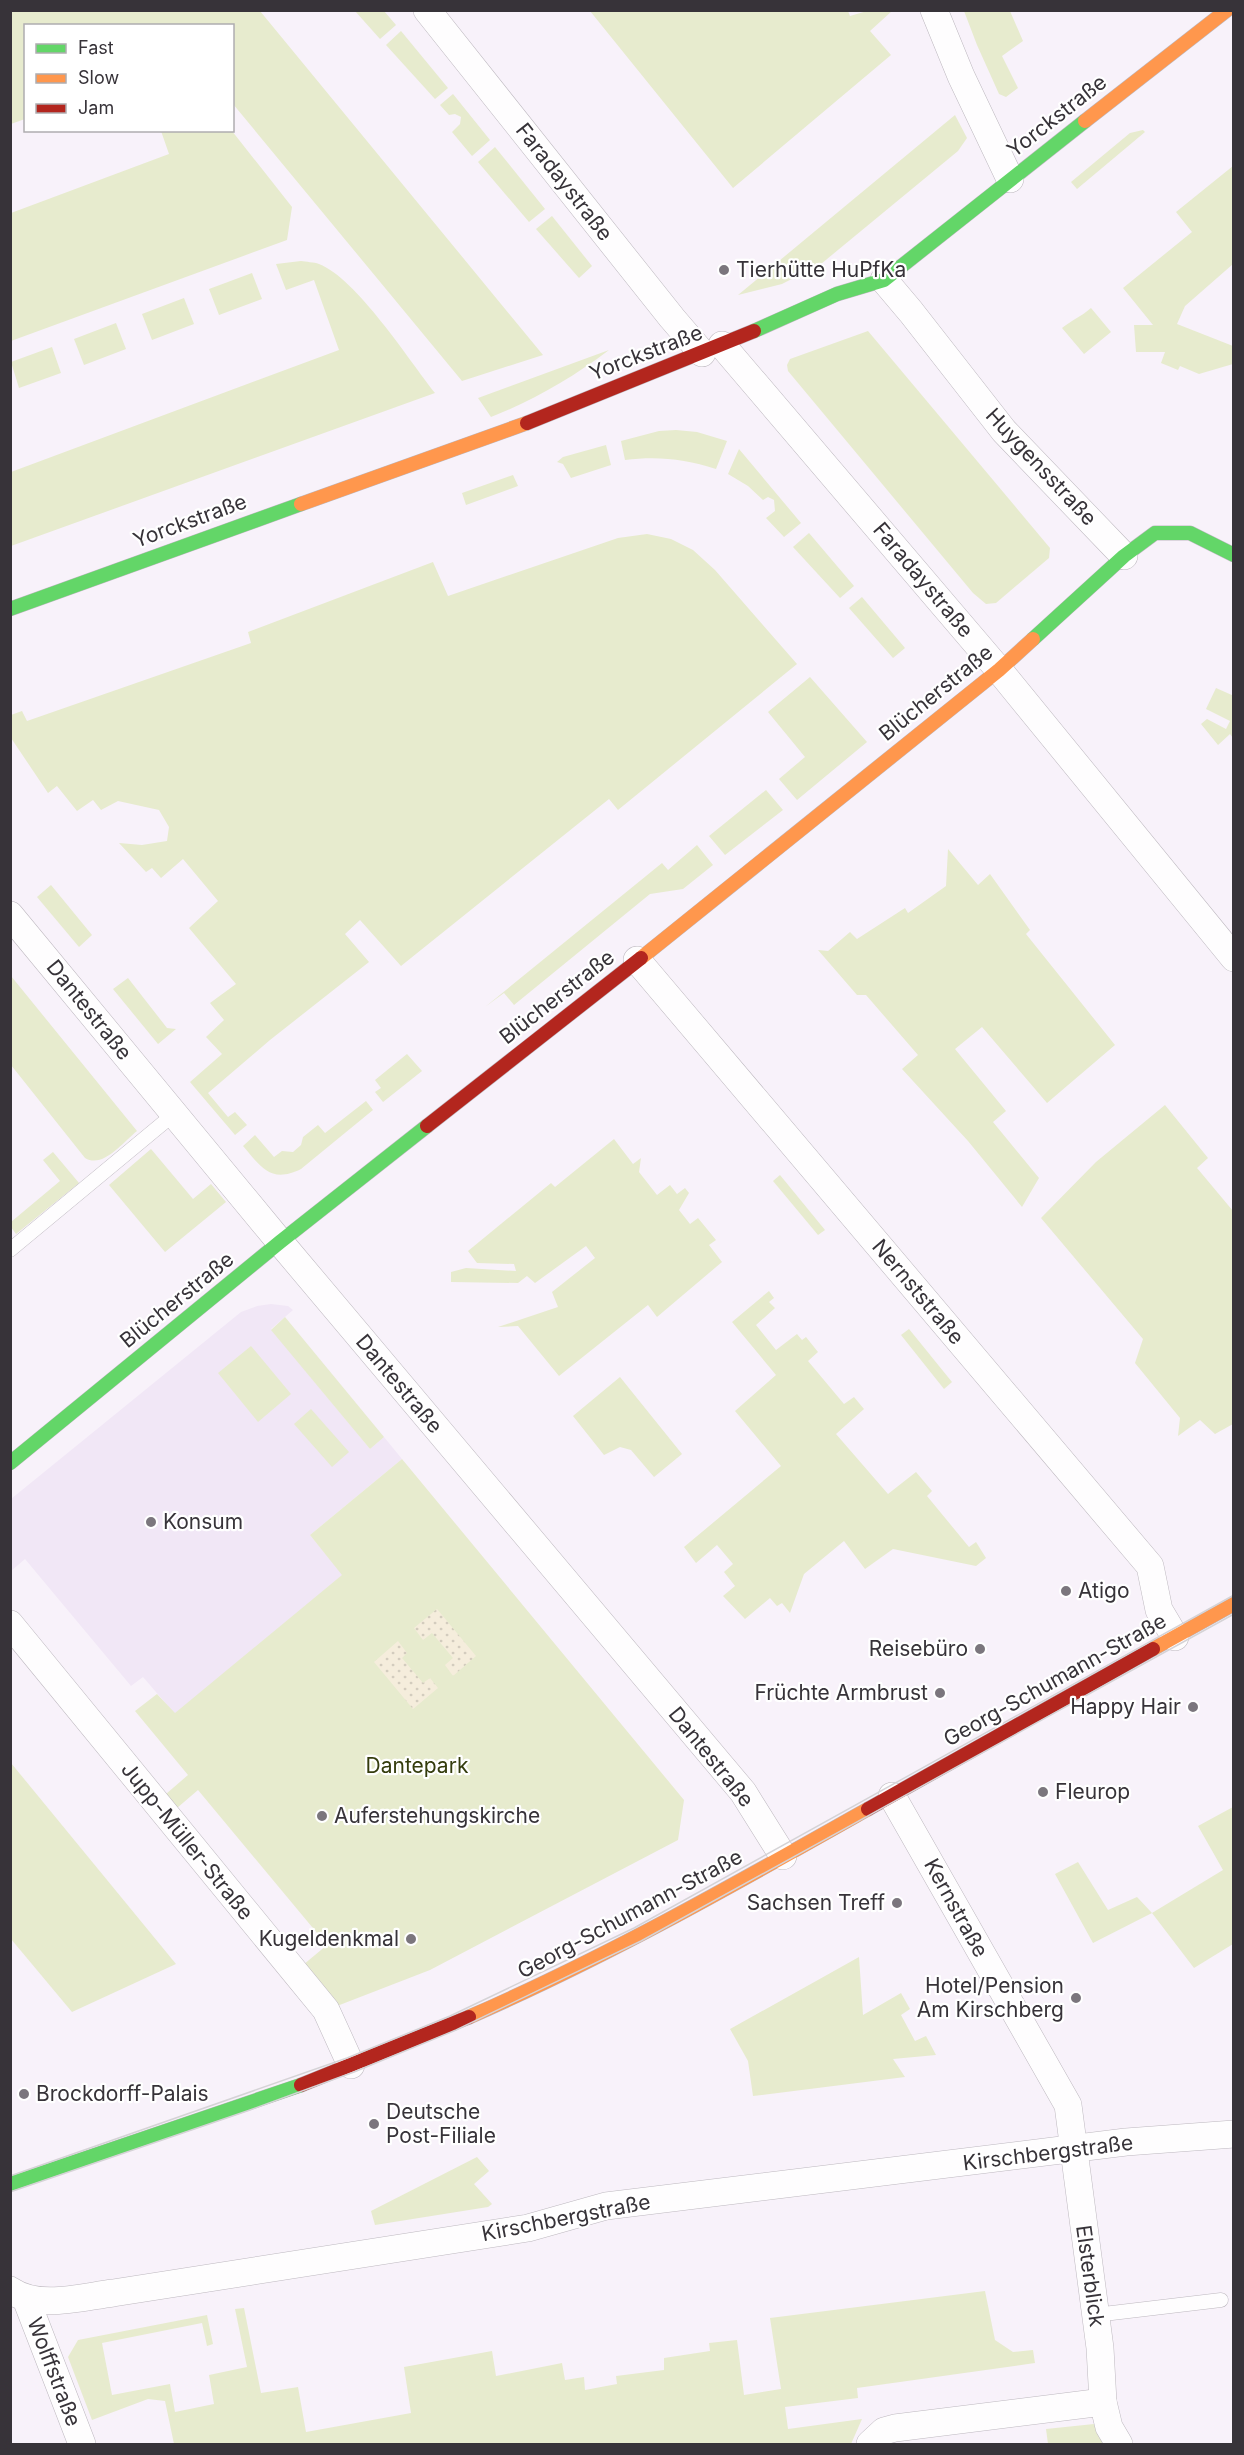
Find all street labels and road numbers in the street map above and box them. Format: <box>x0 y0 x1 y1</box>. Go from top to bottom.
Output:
street label: Yorckstraße <box>1002 69 1111 162</box>
street label: Faradaystraße <box>511 118 618 245</box>
street label: Yorckstraße <box>586 320 706 386</box>
street label: Huygensstraße <box>981 403 1102 530</box>
street label: Yorckstraße <box>130 488 250 553</box>
street label: Faradaystraße <box>868 517 979 642</box>
street label: Blücherstraße <box>874 639 997 746</box>
street label: Blücherstraße <box>494 944 619 1049</box>
street label: Dantestraße <box>42 955 137 1065</box>
street label: Nernststraße <box>867 1234 970 1349</box>
street label: Blücherstraße <box>115 1246 238 1353</box>
street label: Dantestraße <box>351 1329 448 1438</box>
street label: Georg-Schumann-Straße <box>939 1608 1170 1751</box>
street label: Dantestraße <box>664 1702 759 1812</box>
street label: Jupp-Müller-Straße <box>116 1757 259 1925</box>
street label: Georg-Schumann-Straße <box>513 1844 746 1983</box>
street label: Kernstraße <box>919 1854 994 1961</box>
street label: Kirschbergstraße <box>961 2130 1134 2175</box>
street label: Kirschbergstraße <box>479 2189 652 2246</box>
street label: Elsterblick <box>1071 2223 1110 2329</box>
street label: Wolffstraße <box>22 2314 87 2430</box>

